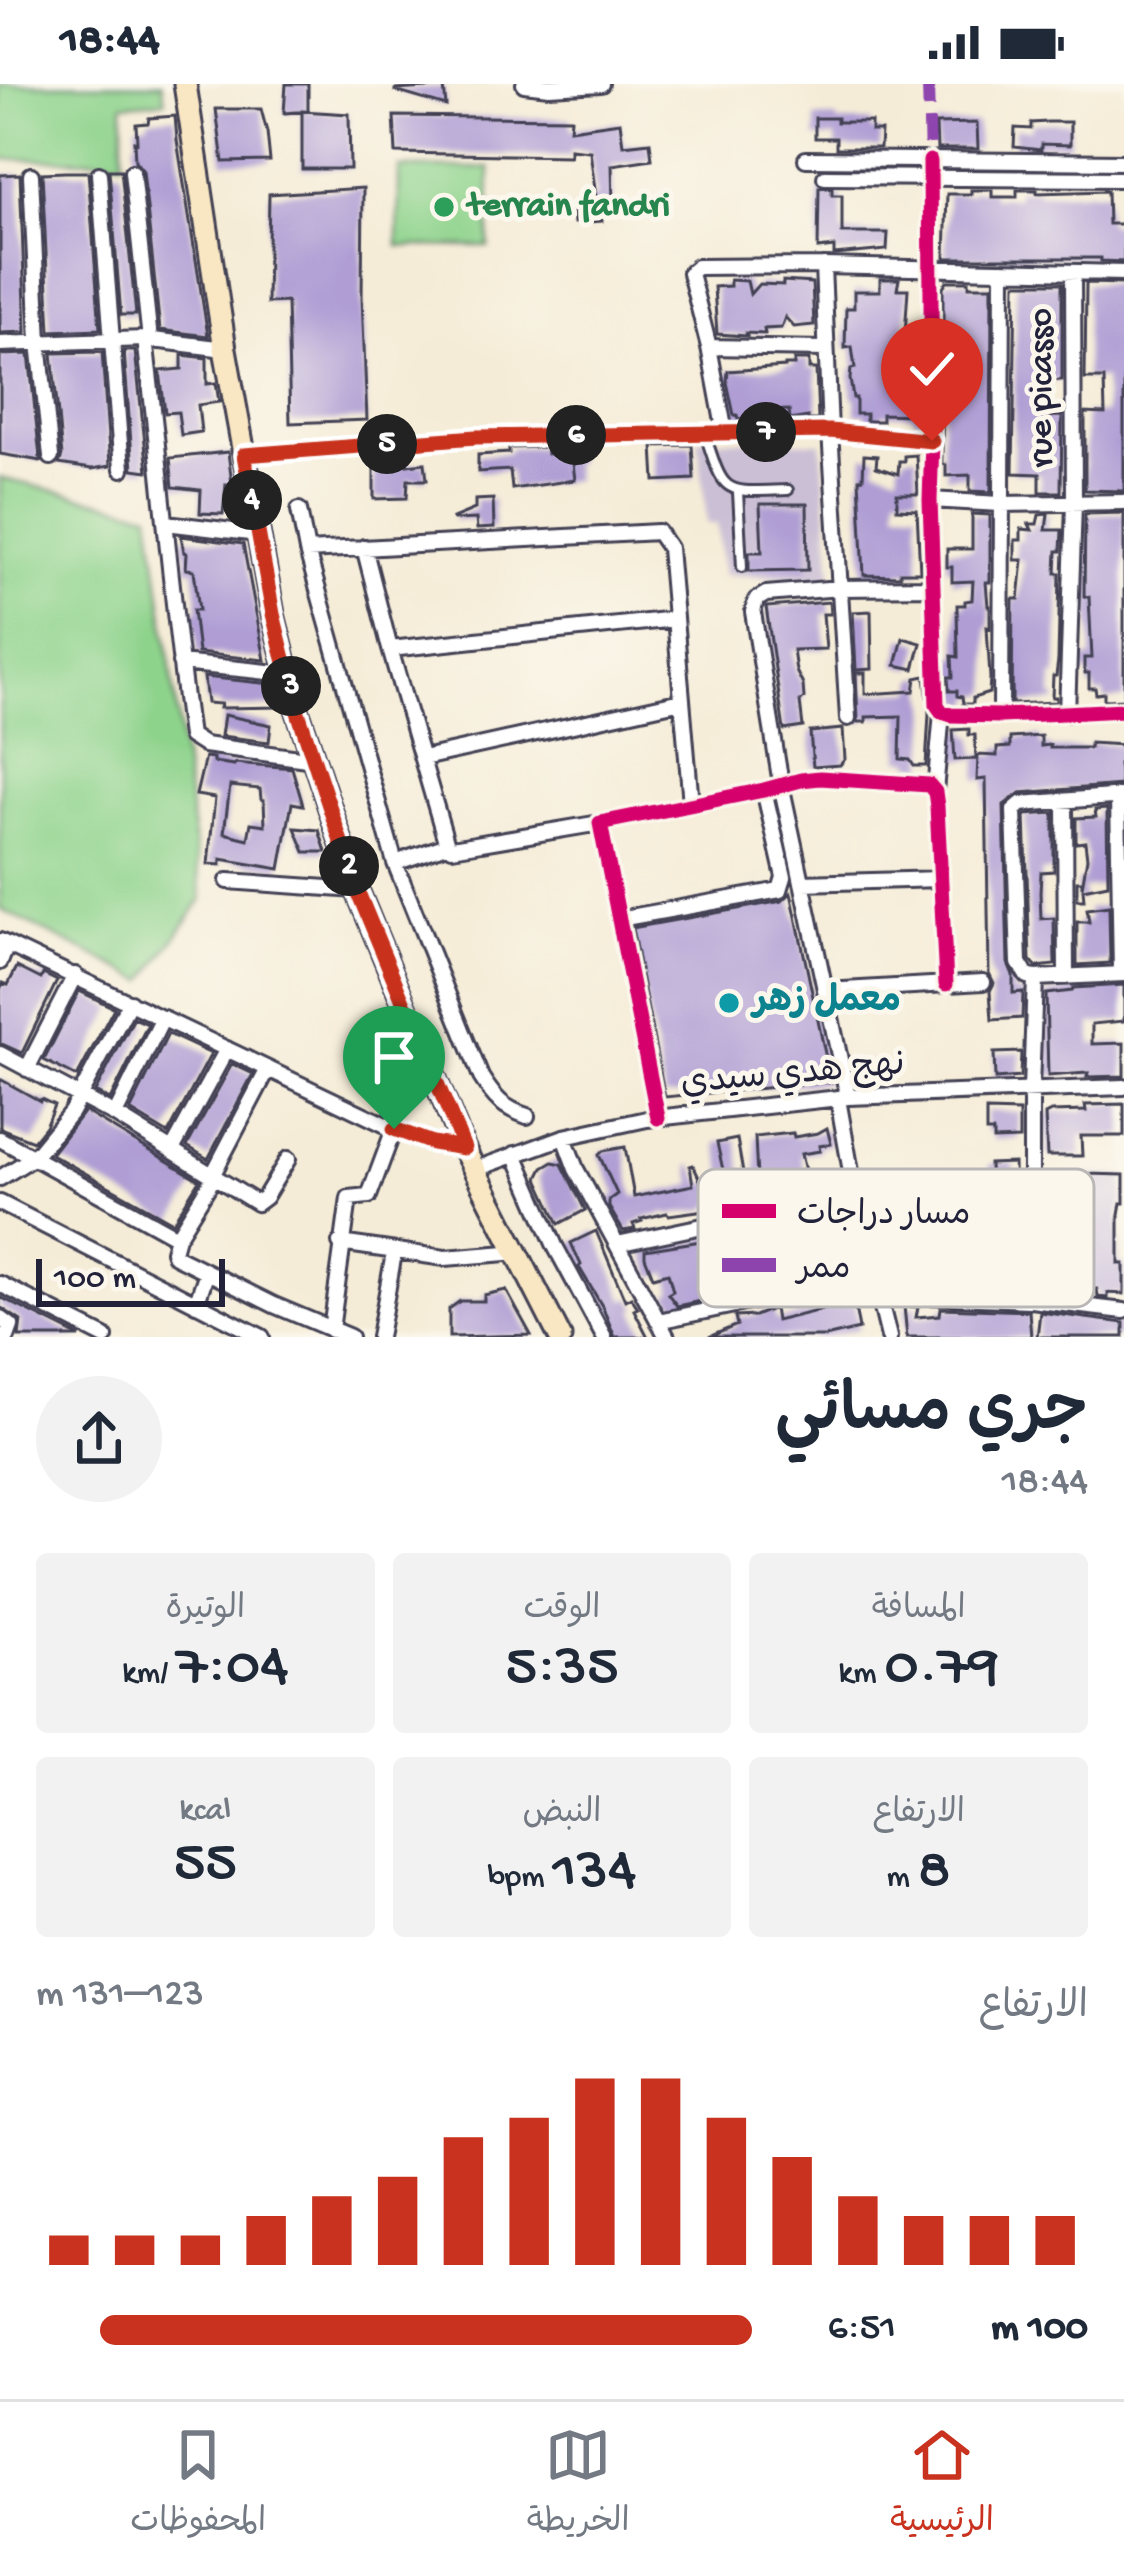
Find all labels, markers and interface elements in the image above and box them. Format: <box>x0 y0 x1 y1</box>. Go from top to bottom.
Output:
text: 18:44 <box>60 16 160 69</box>
place label: terrain fandri <box>465 186 670 229</box>
marker: terrain fandri <box>431 194 457 220</box>
street label: rue picasso <box>1022 308 1065 468</box>
pin <box>881 318 983 441</box>
icon: check <box>899 336 965 402</box>
pin: 7 <box>736 402 796 462</box>
pin: 6 <box>546 405 606 465</box>
text: 7 <box>757 413 775 451</box>
pin: 5 <box>357 414 417 474</box>
text: 6 <box>568 416 584 454</box>
text: 5 <box>378 425 396 463</box>
pin: 4 <box>222 470 282 530</box>
text: 4 <box>244 481 260 519</box>
pin: 3 <box>261 656 321 716</box>
text: 3 <box>282 667 300 705</box>
pin: 2 <box>319 836 379 896</box>
text: 2 <box>341 847 357 885</box>
place label: معمل زهر <box>750 982 901 1025</box>
marker: معمل زهر <box>716 990 742 1016</box>
pin <box>343 1006 445 1129</box>
icon: arrive <box>361 1024 427 1090</box>
street label: نهج هدي سيدي <box>679 1045 907 1107</box>
legend <box>698 1169 1094 1307</box>
text: مسار دراجات <box>797 1197 971 1236</box>
text: ممر <box>794 1252 850 1290</box>
scale bar <box>36 1253 225 1306</box>
text: 100 m <box>54 1261 136 1299</box>
button: share <box>36 1376 162 1502</box>
text: جري مسائي <box>775 1377 1088 1455</box>
text: 18:44 <box>1002 1461 1088 1507</box>
text: الوتيرة <box>166 1592 245 1630</box>
text: الوقت <box>524 1592 601 1630</box>
text: المسافة <box>872 1592 966 1630</box>
text: 7:04 <box>176 1635 289 1705</box>
text: 5:35 <box>505 1635 619 1705</box>
text: 0.79 <box>885 1635 999 1705</box>
text: /km <box>122 1656 176 1694</box>
text: km <box>839 1656 885 1694</box>
text: kcal <box>180 1793 231 1831</box>
text: النبض <box>523 1796 601 1834</box>
text: الارتفاع <box>872 1796 965 1834</box>
text: 55 <box>174 1831 237 1901</box>
text: 134 <box>553 1839 636 1909</box>
text: 8 <box>918 1839 951 1909</box>
text: bpm <box>488 1860 553 1898</box>
text: m <box>887 1860 918 1898</box>
text: 123–131 m <box>36 1973 204 2019</box>
text: الارتفاع <box>979 1986 1088 2032</box>
text: 6:51 <box>828 2307 896 2353</box>
text: 100 m <box>991 2307 1088 2353</box>
tab: المحفوظات <box>130 2422 266 2548</box>
tab: الخريطة <box>527 2422 630 2548</box>
tab: الرئيسية <box>890 2422 994 2548</box>

